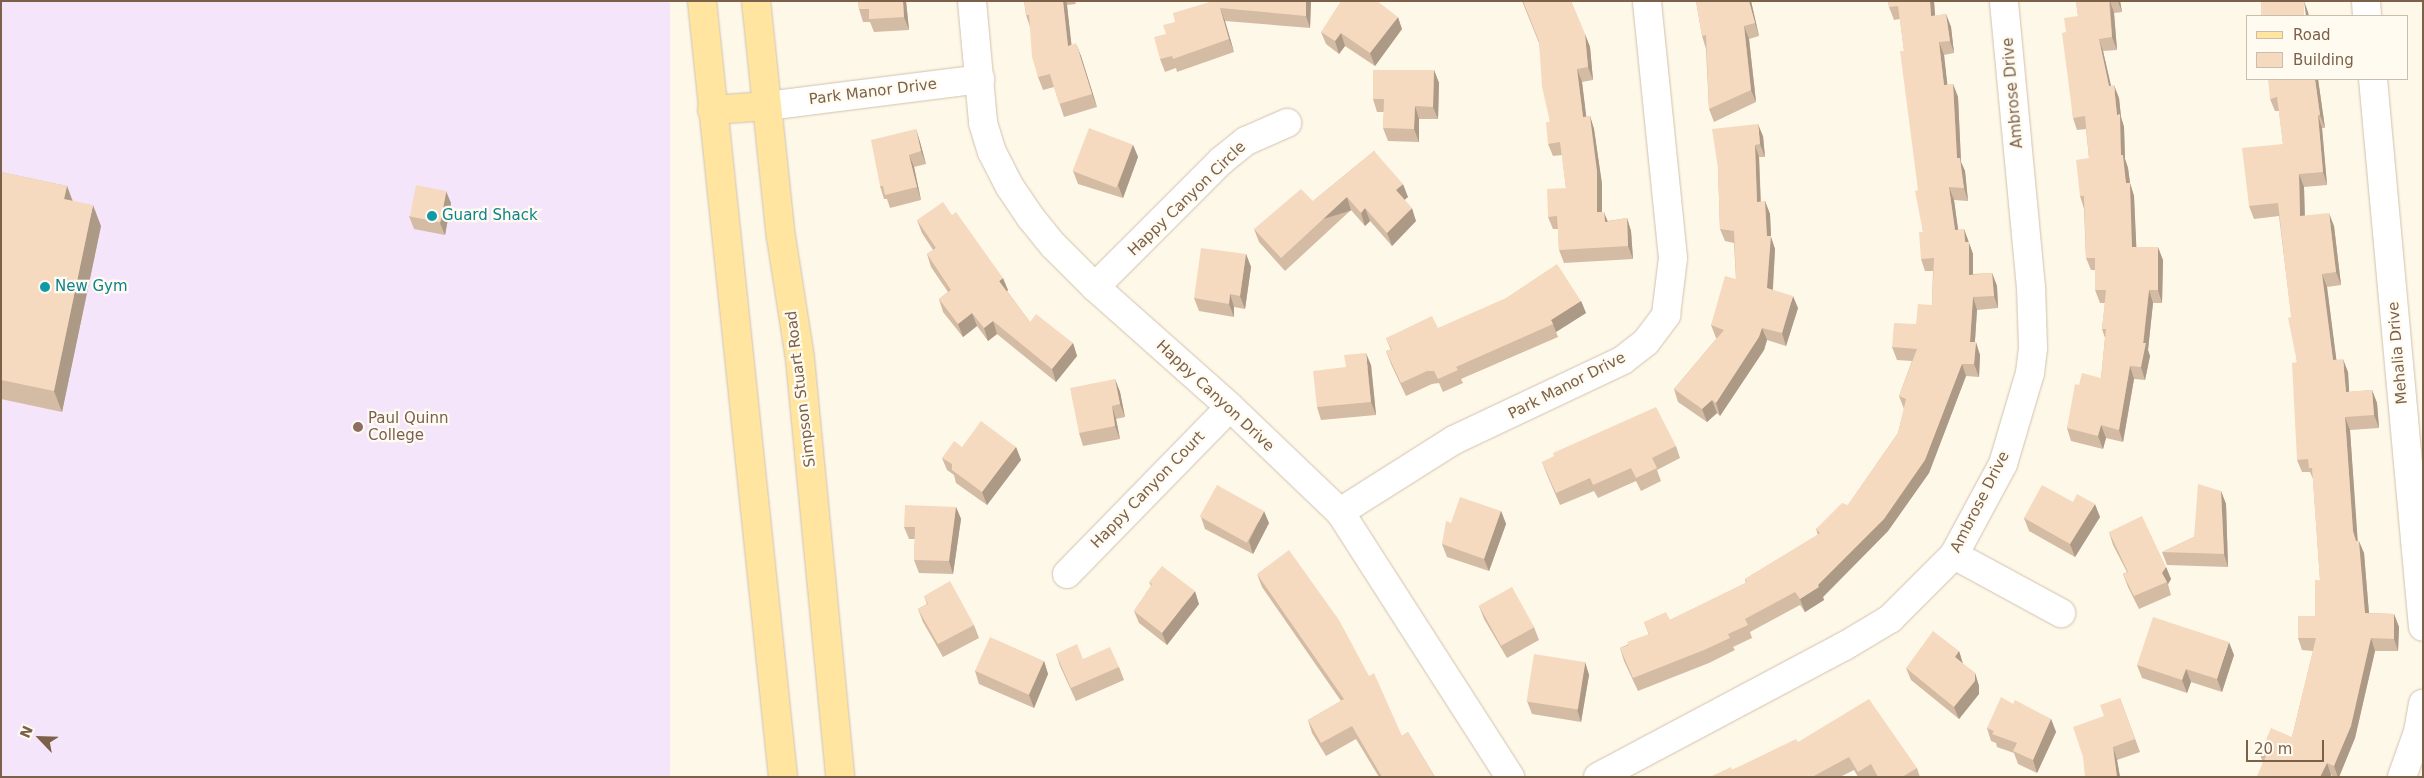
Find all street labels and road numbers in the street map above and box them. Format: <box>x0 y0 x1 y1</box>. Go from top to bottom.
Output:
street label: Ambrose Drive <box>1999 37 2027 149</box>
street label: Park Manor Drive <box>808 75 938 109</box>
street label: Happy Canyon Circle <box>1124 138 1250 260</box>
street label: Mehalia Drive <box>2385 301 2411 405</box>
street label: Simpson Stuart Road <box>782 310 820 468</box>
street label: Happy Canyon Drive <box>1152 337 1278 455</box>
street label: Park Manor Drive <box>1505 349 1629 423</box>
street label: Happy Canyon Court <box>1087 428 1209 552</box>
street label: Ambrose Drive <box>1947 448 2013 556</box>

